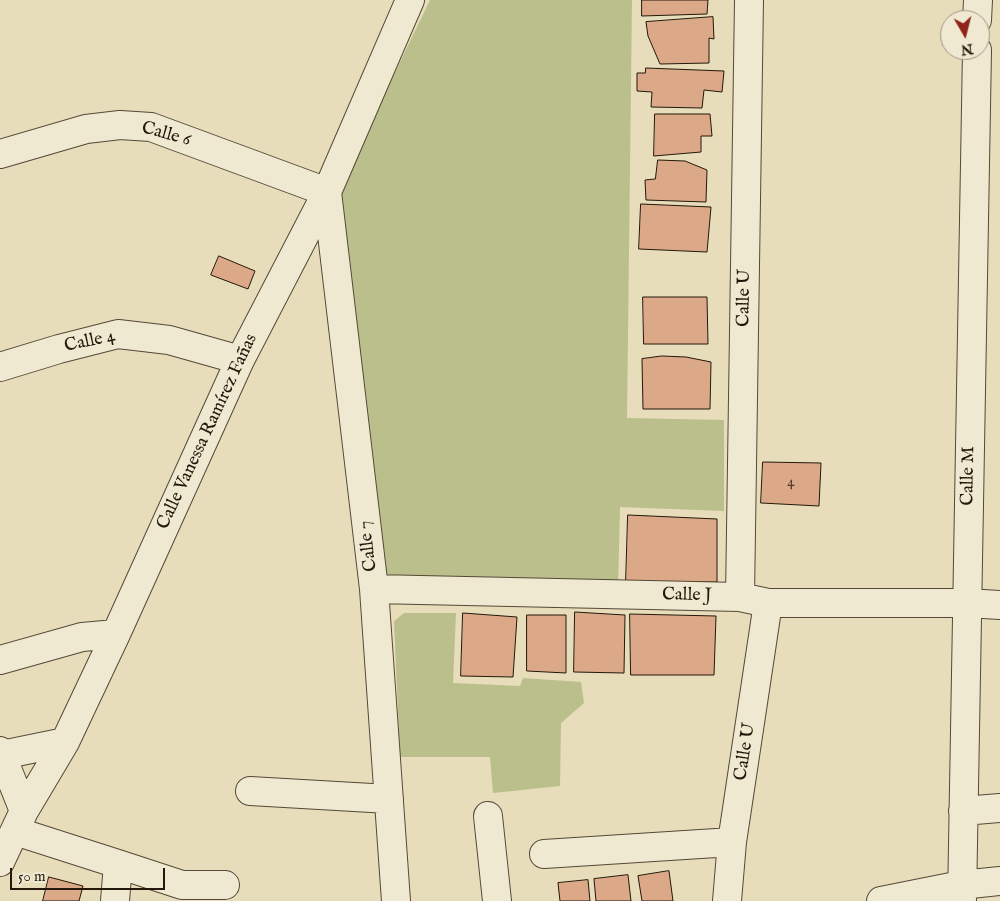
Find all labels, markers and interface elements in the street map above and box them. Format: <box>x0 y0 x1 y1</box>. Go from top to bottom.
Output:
north arrow <box>940 10 990 60</box>
text: N <box>960 39 974 59</box>
street label: Calle 6 <box>139 118 193 152</box>
street label: Calle U <box>734 269 756 327</box>
street label: Calle 4 <box>63 326 117 358</box>
street label: Calle Vanessa Ramírez Fañas <box>153 331 263 533</box>
street label: Calle M <box>958 446 980 506</box>
house number: 4 <box>787 474 795 492</box>
street label: Calle 7 <box>355 519 383 573</box>
street label: Calle J <box>662 585 712 607</box>
street label: Calle U <box>731 722 761 782</box>
scale bar <box>12 858 168 890</box>
text: 50 m <box>18 867 46 886</box>

